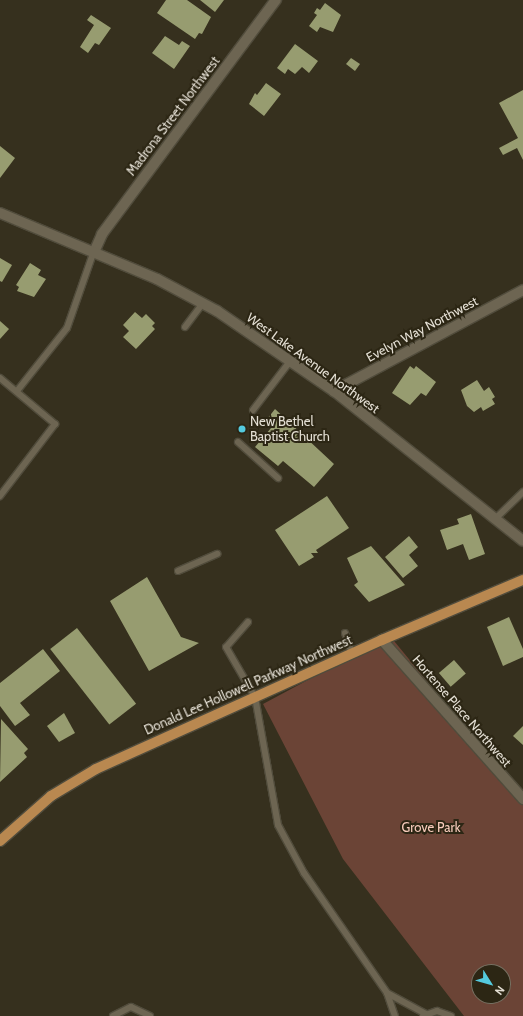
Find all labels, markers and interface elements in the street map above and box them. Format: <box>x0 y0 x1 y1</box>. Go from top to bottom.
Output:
street label: Madrona Street Northwest <box>123 53 223 179</box>
street label: Evelyn Way Northwest <box>363 293 481 365</box>
street label: West Lake Avenue Northwest <box>243 310 383 416</box>
place label: New Bethel Baptist Church <box>250 414 330 445</box>
marker: New Bethel Baptist Church <box>237 424 247 434</box>
street label: Donald Lee Hollowell Parkway Northwest <box>142 632 354 738</box>
street label: Hortense Place Northwest <box>409 652 515 770</box>
park label: Grove Park <box>402 819 460 835</box>
north arrow <box>471 964 511 1004</box>
text: N <box>492 983 508 998</box>

